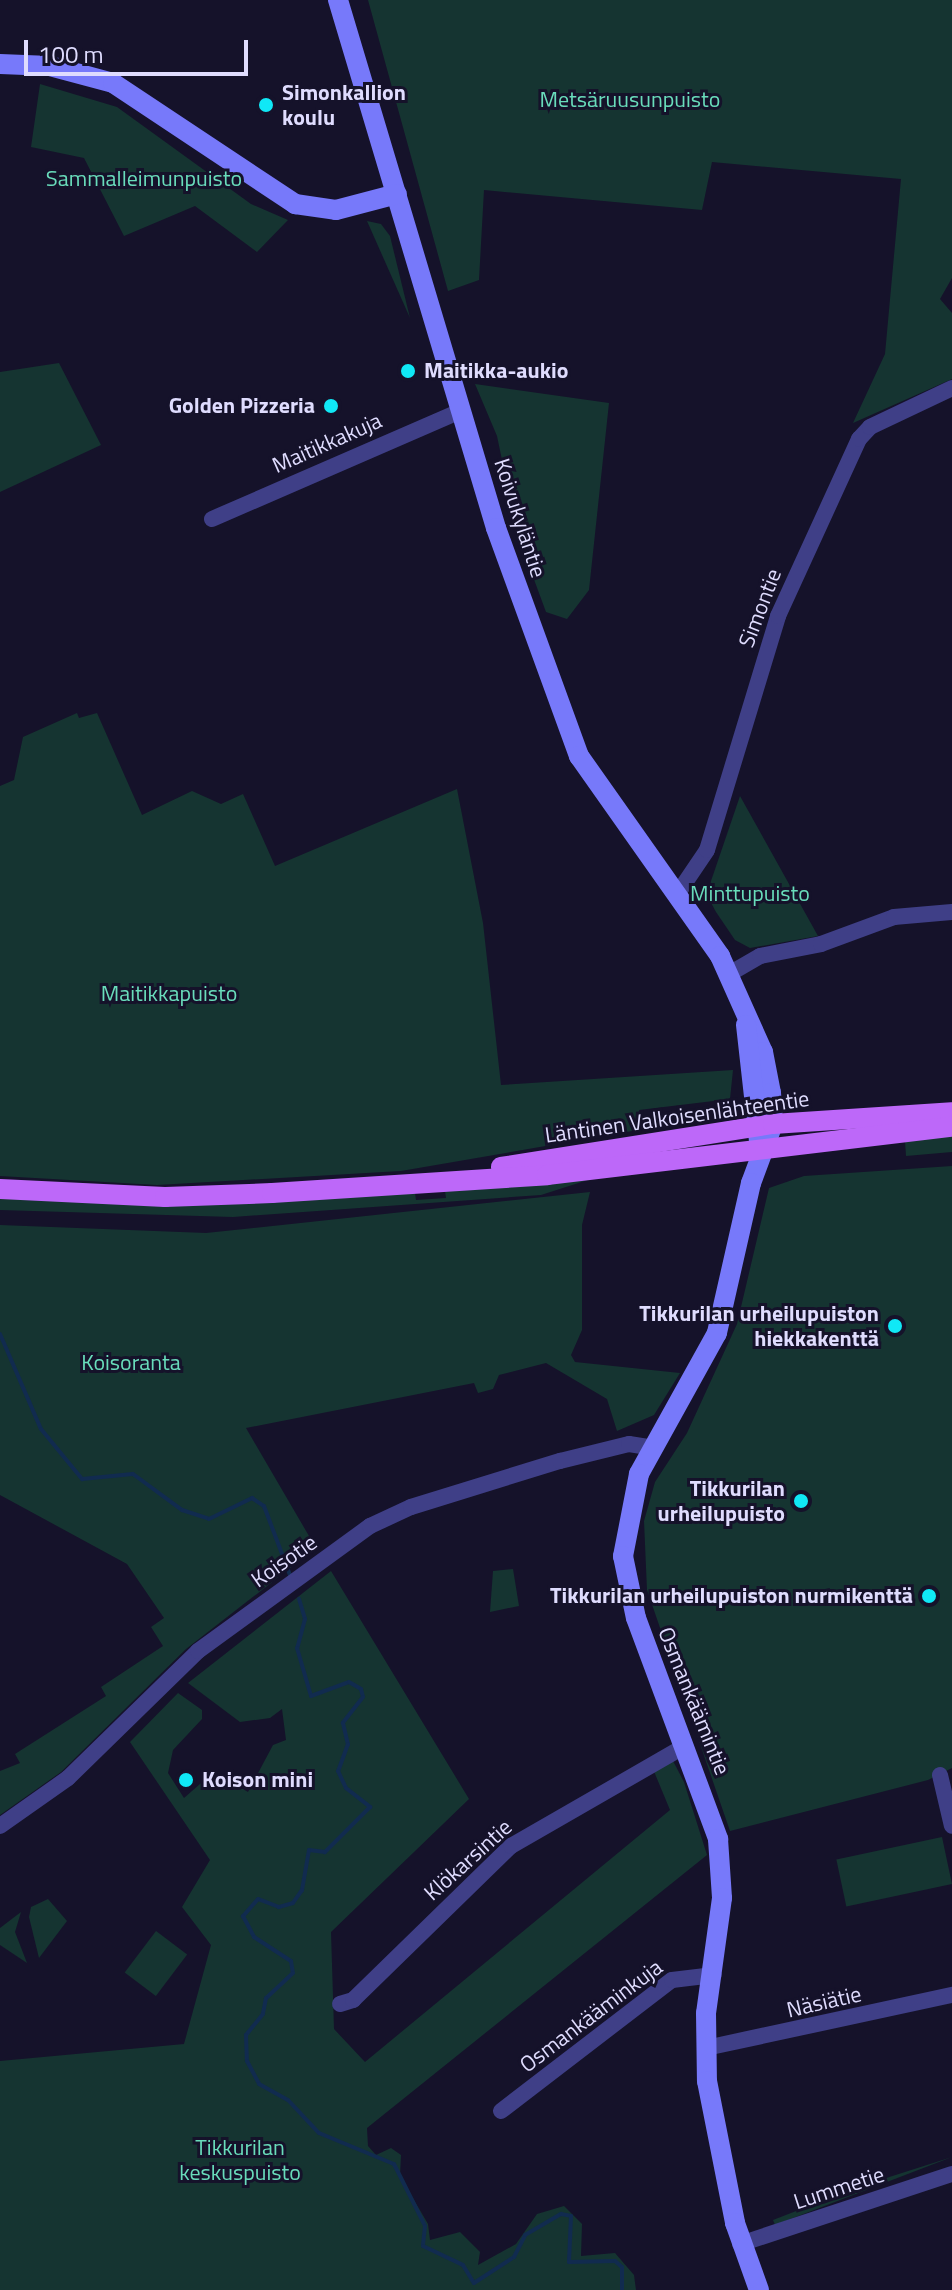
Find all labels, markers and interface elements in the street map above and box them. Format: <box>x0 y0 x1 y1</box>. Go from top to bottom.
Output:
scale bar <box>28 24 252 74</box>
text: 100 m <box>38 36 104 72</box>
place label: Simonkallion koulu <box>282 79 406 130</box>
park label: Metsäruusunpuisto <box>540 87 720 113</box>
marker: Simonkallion koulu <box>257 96 275 114</box>
park label: Sammalleimunpuisto <box>46 166 242 192</box>
place label: Maitikka-aukio <box>424 358 568 384</box>
marker: Maitikka-aukio <box>399 362 417 380</box>
place label: Golden Pizzeria <box>169 393 315 419</box>
marker: Golden Pizzeria <box>322 397 340 415</box>
street label: Maitikkakuja <box>268 407 386 479</box>
street label: Koivukyläntie <box>488 455 552 581</box>
street label: Simontie <box>733 565 787 651</box>
park label: Minttupuisto <box>690 881 810 907</box>
park label: Maitikkapuisto <box>101 981 237 1007</box>
street label: Läntinen Valkoisenlähteentie <box>543 1085 811 1149</box>
place label: Tikkurilan urheilupuiston hiekkakenttä <box>639 1300 879 1352</box>
marker: Tikkurilan urheilupuiston hiekkakenttä <box>886 1317 904 1335</box>
park label: Koisoranta <box>81 1350 181 1376</box>
place label: Tikkurilan urheilupuisto <box>658 1475 785 1526</box>
marker: Tikkurilan urheilupuisto <box>792 1492 810 1510</box>
street label: Koisotie <box>246 1529 322 1593</box>
place label: Tikkurilan urheilupuiston nurmikenttä <box>550 1583 913 1609</box>
marker: Tikkurilan urheilupuiston nurmikenttä <box>920 1587 938 1605</box>
street label: Osmankäämintie <box>652 1623 736 1779</box>
place label: Koison mini <box>202 1767 313 1793</box>
marker: Koison mini <box>177 1771 195 1789</box>
street label: Klökarsintie <box>419 1814 517 1906</box>
street label: Osmankääminkuja <box>515 1954 667 2078</box>
street label: Näsiätie <box>784 1981 864 2023</box>
park label: Tikkurilan keskuspuisto <box>179 2134 301 2186</box>
street label: Lummetie <box>790 2161 888 2215</box>

